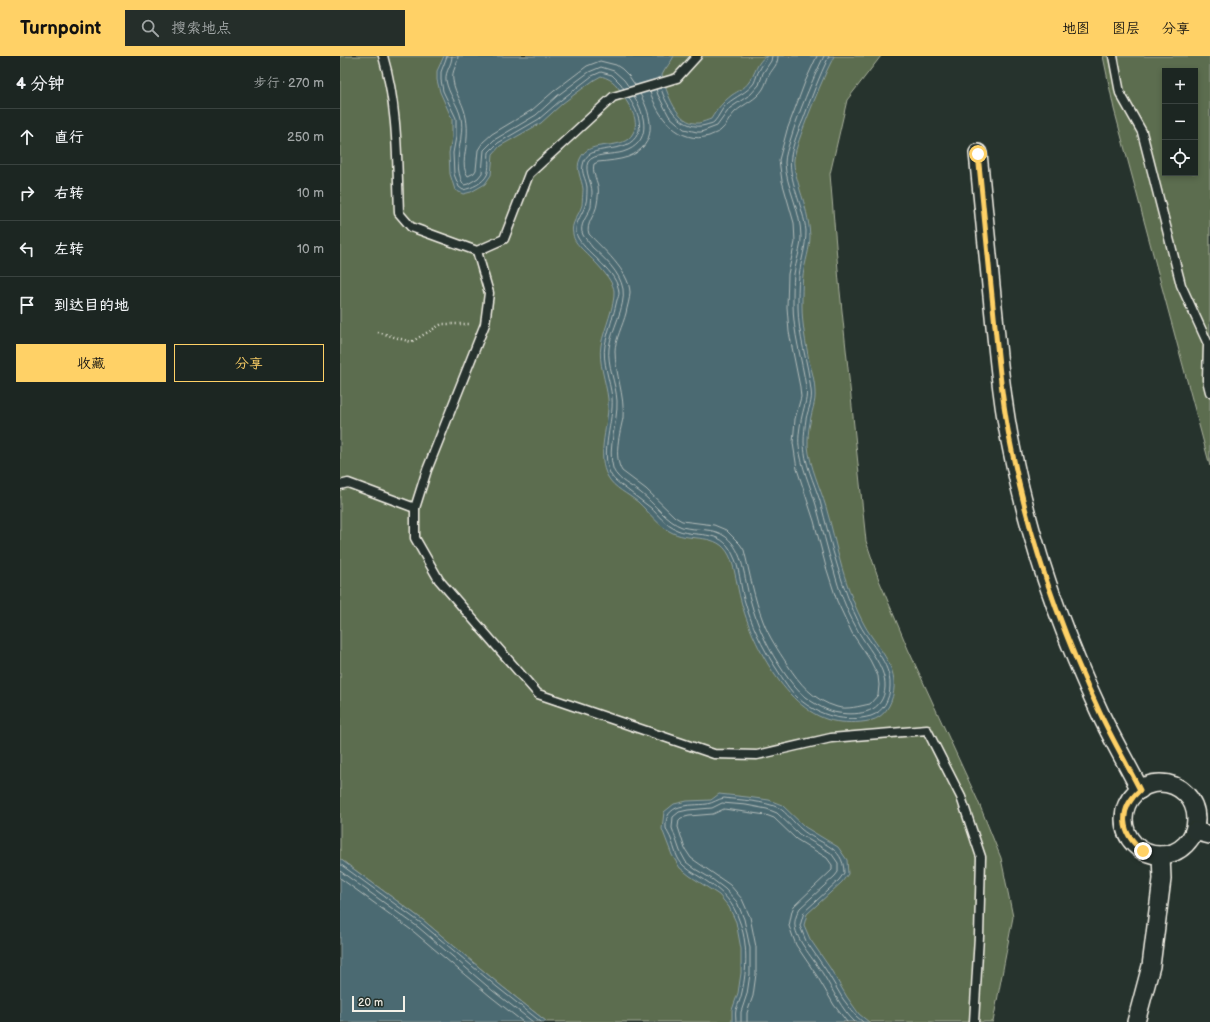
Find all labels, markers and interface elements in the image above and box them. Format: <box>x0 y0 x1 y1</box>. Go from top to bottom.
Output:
search box <box>125 10 405 46</box>
text: Turnpoint <box>20 17 101 40</box>
icon: search <box>139 17 161 39</box>
text: 搜索地点 <box>171 19 231 38</box>
text: 地图 <box>1062 20 1090 37</box>
text: 图层 <box>1112 20 1140 37</box>
text: 分享 <box>1162 20 1190 37</box>
map controls <box>1162 68 1198 176</box>
button: + <box>1162 68 1198 104</box>
text: 4 分钟 <box>16 74 65 94</box>
text: 步行 · 270 m <box>254 75 324 91</box>
button: − <box>1162 104 1198 140</box>
icon: ahead <box>16 126 38 148</box>
text: 直行 <box>54 128 84 147</box>
text: 250 m <box>287 129 324 145</box>
button: locate <box>1162 140 1198 176</box>
route start <box>969 145 987 163</box>
icon: right <box>16 182 38 204</box>
text: 右转 <box>54 184 84 203</box>
text: 10 m <box>297 185 324 201</box>
icon: left <box>16 238 38 260</box>
text: 左转 <box>54 240 84 259</box>
text: 10 m <box>297 241 324 257</box>
icon: arrive <box>16 294 38 316</box>
text: 到达目的地 <box>54 296 129 315</box>
button: 收藏 <box>16 344 166 382</box>
button: 分享 <box>174 344 324 382</box>
route end <box>1134 842 1152 860</box>
scale bar <box>352 994 405 1013</box>
text: 20 m <box>358 996 383 1009</box>

